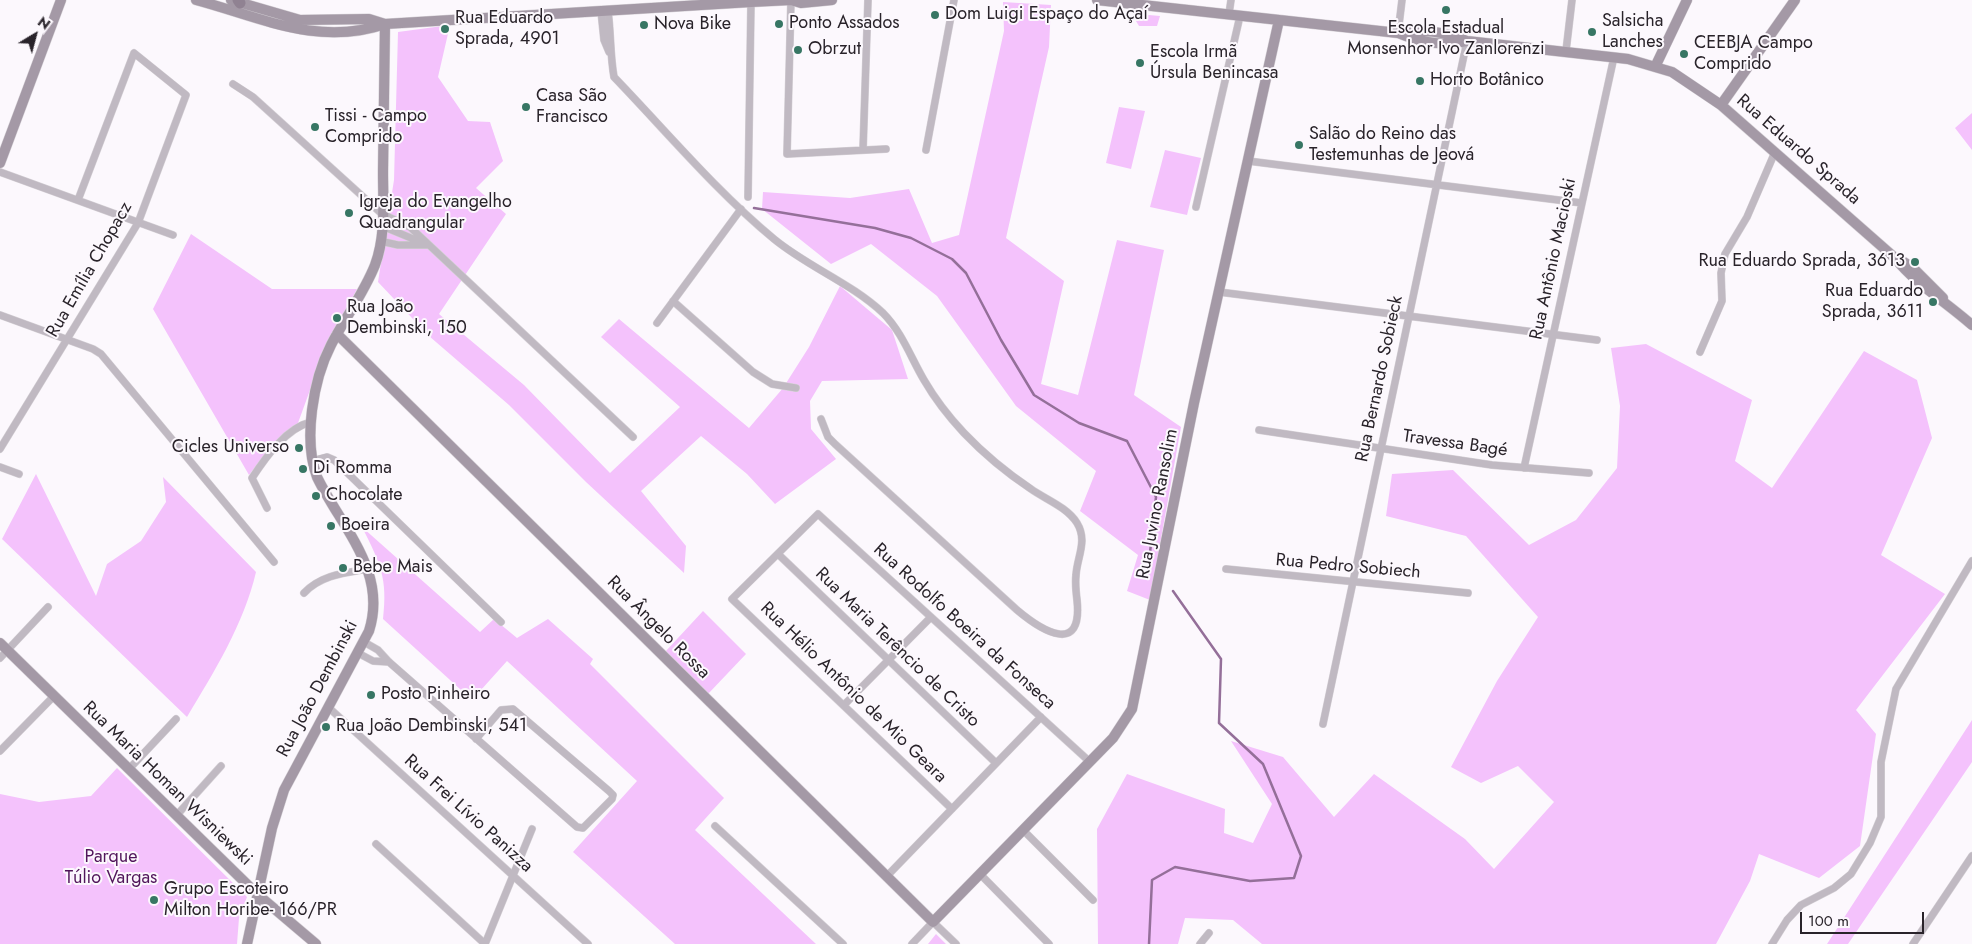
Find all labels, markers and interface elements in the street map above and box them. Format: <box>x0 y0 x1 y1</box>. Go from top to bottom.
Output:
place label: Dom Luigi Espaço do Açaí <box>945 4 1148 26</box>
marker: Escola Estadual Monsenhor Ivo Zanlorenzi <box>1440 4 1452 16</box>
place label: Rua Eduardo Sprada, 4901 <box>455 8 560 50</box>
marker: Dom Luigi Espaço do Açaí <box>929 9 941 21</box>
north arrow <box>10 10 60 60</box>
place label: Salsicha Lanches <box>1602 11 1663 54</box>
text: N <box>34 12 54 34</box>
place label: Ponto Assados <box>789 13 900 35</box>
place label: Nova Bike <box>654 14 731 36</box>
marker: Ponto Assados <box>773 18 785 30</box>
place label: Escola Estadual Monsenhor Ivo Zanlorenzi <box>1347 18 1545 60</box>
marker: Nova Bike <box>638 19 650 31</box>
marker: Rua Eduardo Sprada, 4901 <box>439 23 451 35</box>
marker: Salsicha Lanches <box>1586 26 1598 38</box>
place label: CEEBJA Campo Comprido <box>1694 33 1813 76</box>
place label: Obrzut <box>808 39 861 61</box>
place label: Escola Irmã Úrsula Benincasa <box>1150 42 1278 84</box>
marker: Obrzut <box>792 44 804 56</box>
marker: CEEBJA Campo Comprido <box>1678 48 1690 60</box>
marker: Escola Irmã Úrsula Benincasa <box>1134 57 1146 69</box>
place label: Horto Botânico <box>1430 70 1544 92</box>
marker: Horto Botânico <box>1414 75 1426 87</box>
place label: Casa São Francisco <box>536 86 608 128</box>
street label: Rua Eduardo Sprada <box>1732 90 1864 210</box>
marker: Casa São Francisco <box>520 101 532 113</box>
place label: Tissi - Campo Comprido <box>325 106 427 148</box>
marker: Tissi - Campo Comprido <box>309 121 321 133</box>
place label: Salão do Reino das Testemunhas de Jeová <box>1309 124 1474 166</box>
marker: Salão do Reino das Testemunhas de Jeová <box>1293 139 1305 151</box>
street label: Rua Antônio Macioski <box>1526 176 1582 342</box>
place label: Igreja do Evangelho Quadrangular <box>359 192 512 234</box>
street label: Rua Emília Chopacz <box>43 199 137 341</box>
marker: Igreja do Evangelho Quadrangular <box>343 207 355 219</box>
place label: Rua Eduardo Sprada, 3613 <box>1699 251 1905 273</box>
marker: Rua Eduardo Sprada, 3613 <box>1909 256 1921 268</box>
place label: Rua Eduardo Sprada, 3611 <box>1822 281 1923 324</box>
street label: Rua Bernardo Sobieck <box>1352 294 1408 464</box>
marker: Rua Eduardo Sprada, 3611 <box>1927 296 1939 308</box>
place label: Rua João Dembinski, 150 <box>347 297 467 340</box>
marker: Rua João Dembinski, 150 <box>331 312 343 324</box>
street label: Travessa Bagé <box>1401 426 1509 462</box>
street label: Rua Juvino Ransolim <box>1133 427 1183 581</box>
place label: Cicles Universo <box>172 437 289 459</box>
marker: Cicles Universo <box>293 442 305 454</box>
place label: Di Romma <box>313 458 392 480</box>
marker: Di Romma <box>297 463 309 475</box>
place label: Chocolate <box>326 485 402 507</box>
marker: Chocolate <box>310 490 322 502</box>
place label: Boeira <box>341 515 390 537</box>
marker: Boeira <box>325 520 337 532</box>
street label: Rua Rodolfo Boeira da Fonseca <box>868 539 1060 715</box>
street label: Rua Pedro Sobiech <box>1275 550 1421 584</box>
place label: Bebe Mais <box>353 557 432 579</box>
marker: Bebe Mais <box>337 562 349 574</box>
street label: Rua Maria Terêncio de Cristo <box>810 564 984 732</box>
street label: Rua Ângelo Rossa <box>602 572 714 684</box>
street label: Rua Hélio Antônio de Mio Geara <box>755 598 951 788</box>
street label: Rua João Dembinski <box>273 617 363 761</box>
place label: Posto Pinheiro <box>381 684 490 706</box>
marker: Posto Pinheiro <box>365 689 377 701</box>
street label: Rua Maria Homan Wisniewski <box>78 697 256 871</box>
place label: Rua João Dembinski, 541 <box>336 716 527 738</box>
marker: Rua João Dembinski, 541 <box>320 721 332 733</box>
street label: Rua Frei Lívio Panizza <box>399 750 537 878</box>
park label: Parque Túlio Vargas <box>65 847 157 890</box>
place label: Grupo Escoteiro Milton Horibe- 166/PR <box>164 879 337 922</box>
marker: Grupo Escoteiro Milton Horibe- 166/PR <box>148 894 160 906</box>
scale bar <box>1802 902 1926 934</box>
text: 100 m <box>1808 910 1849 932</box>

